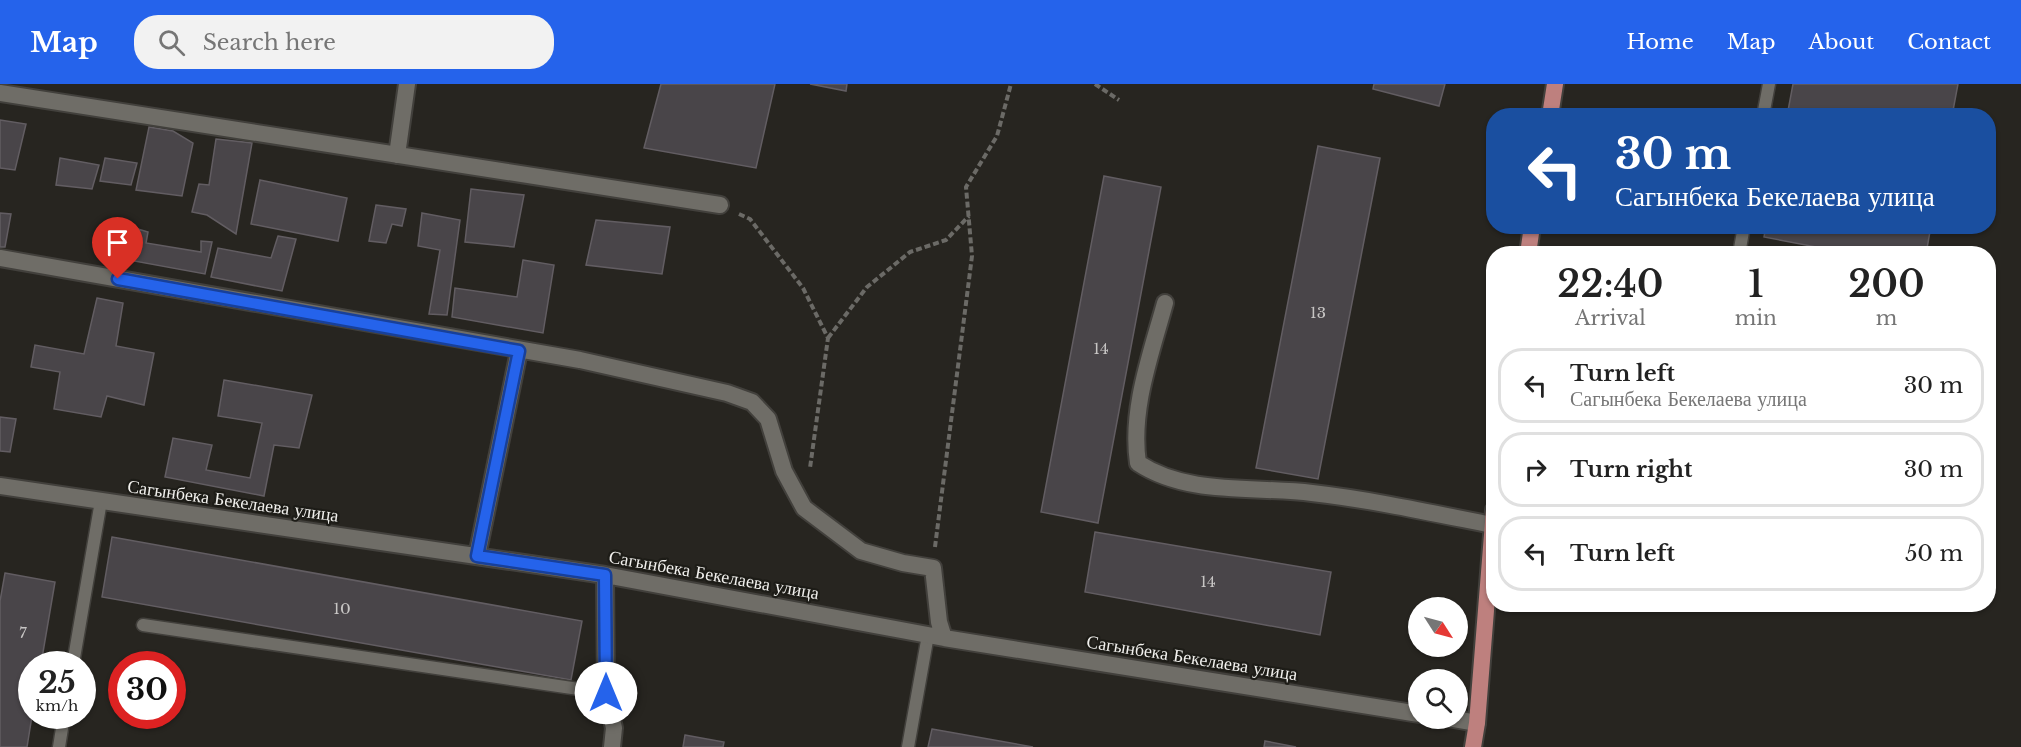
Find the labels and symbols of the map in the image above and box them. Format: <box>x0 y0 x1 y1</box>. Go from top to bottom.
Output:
pin <box>92 217 143 279</box>
house number: 13 <box>1310 303 1326 322</box>
house number: 14 <box>1093 339 1109 358</box>
street label: Сагынбека Бекелаева улица <box>126 475 340 527</box>
street label: Сагынбека Бекелаева улица <box>607 546 821 604</box>
house number: 14 <box>1200 572 1216 591</box>
north arrow <box>1408 597 1468 657</box>
house number: 10 <box>333 599 351 618</box>
house number: 7 <box>19 623 27 642</box>
street label: Сагынбека Бекелаева улица <box>1085 630 1299 686</box>
speed limit sign: 30 <box>108 651 186 729</box>
position arrow <box>574 661 638 725</box>

